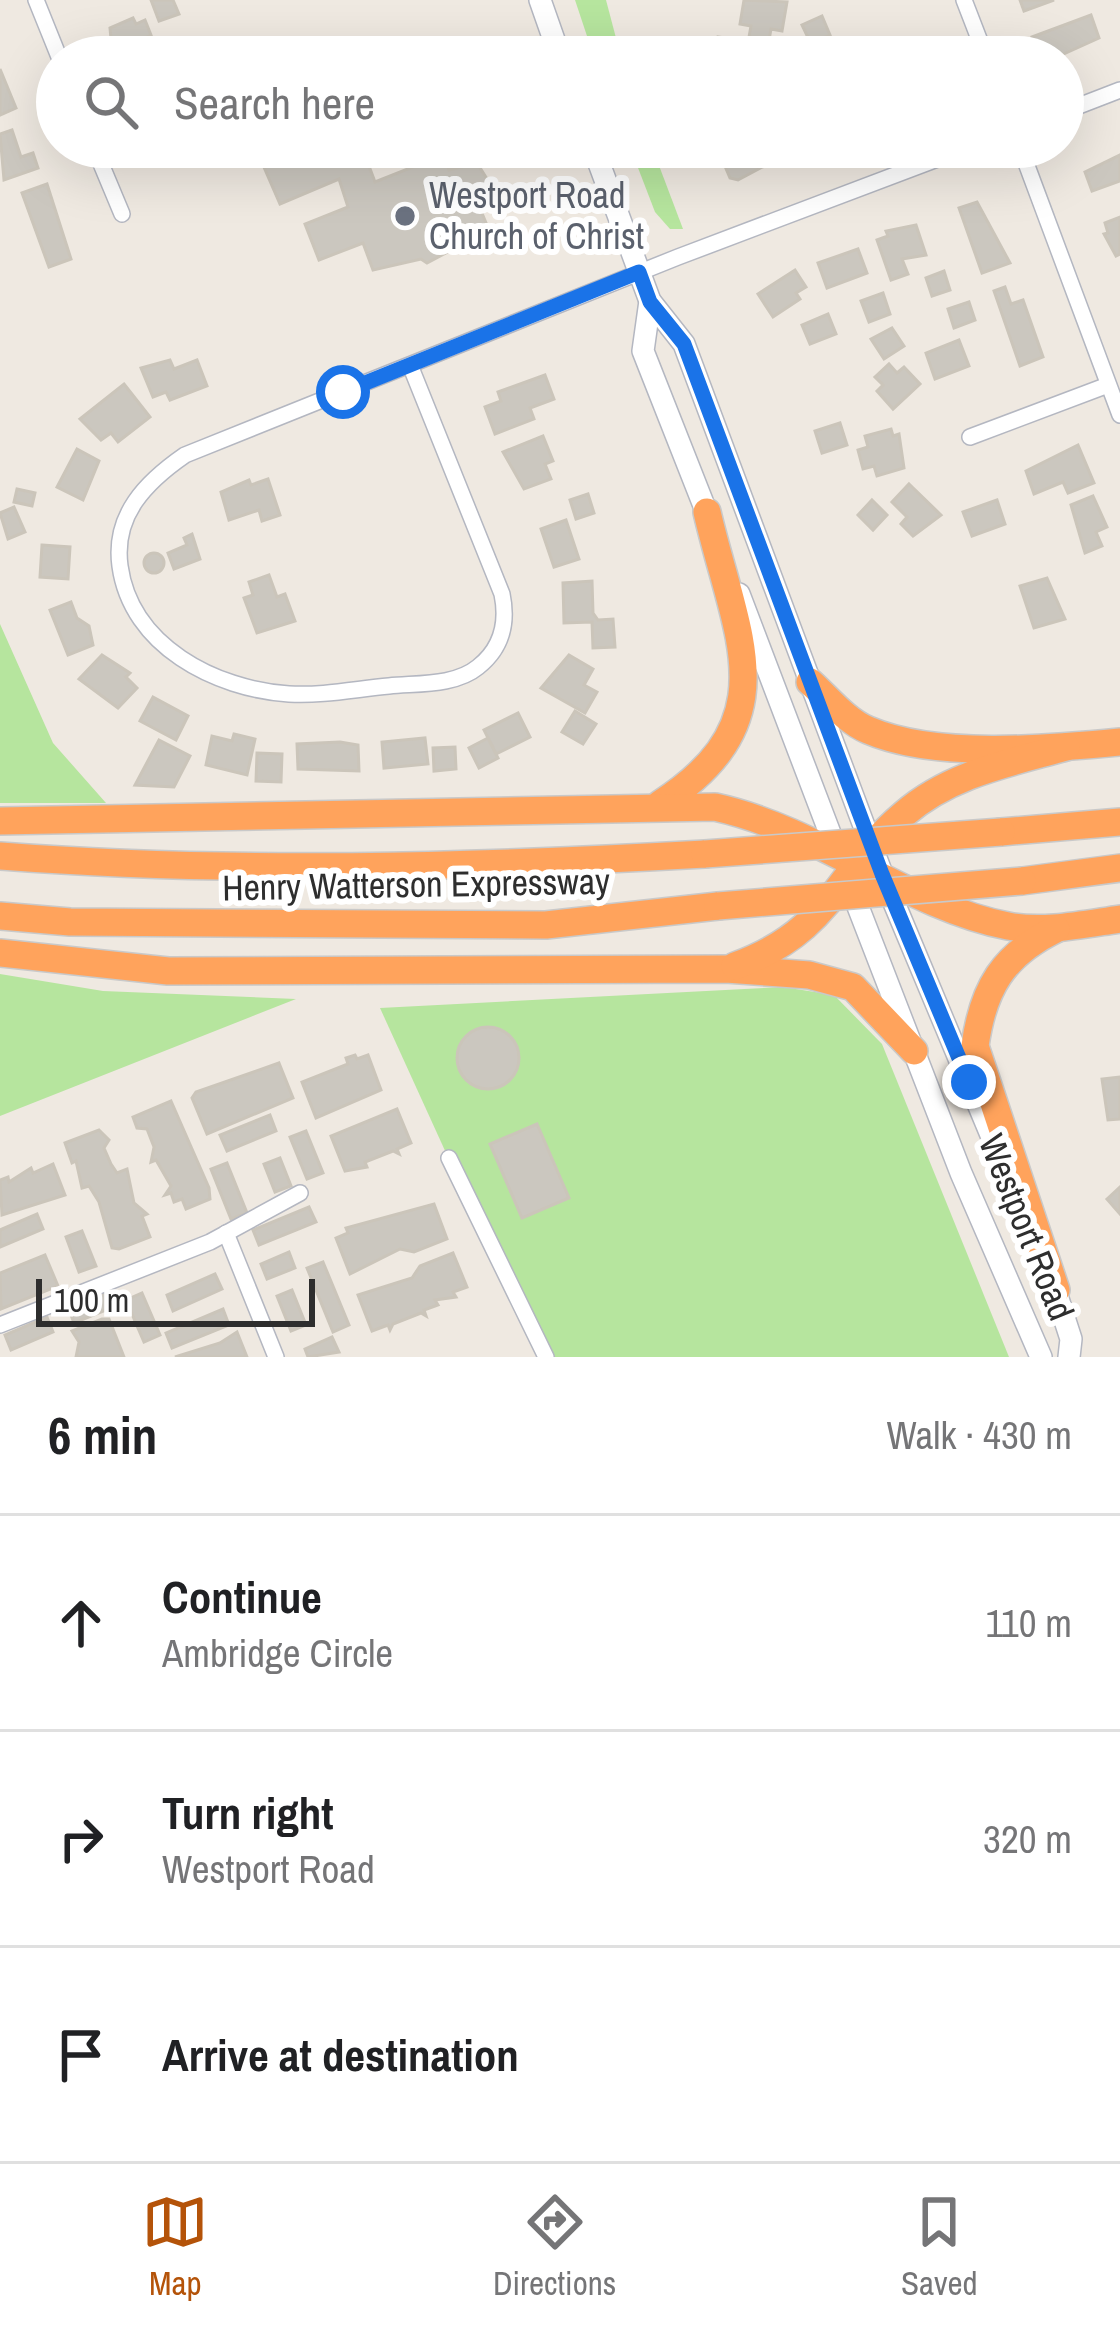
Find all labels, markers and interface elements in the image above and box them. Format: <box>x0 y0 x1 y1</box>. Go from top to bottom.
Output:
search box <box>36 36 1084 168</box>
icon: search <box>78 69 144 135</box>
text: Search here <box>174 72 375 133</box>
place label: Westport Road Church of Christ <box>429 171 644 260</box>
marker: Westport Road Church of Christ <box>392 203 418 229</box>
route start <box>316 365 370 419</box>
street label: Henry Watterson Expressway <box>222 857 610 911</box>
route end <box>942 1055 996 1109</box>
street label: Westport Road <box>968 1127 1086 1327</box>
scale bar <box>36 1273 315 1326</box>
text: 100 m <box>54 1278 129 1322</box>
text: 6 min <box>48 1401 157 1470</box>
text: Walk · 430 m <box>887 1409 1072 1461</box>
text: Continue <box>162 1566 322 1627</box>
icon: ahead <box>48 1590 114 1656</box>
text: 110 m <box>985 1597 1072 1649</box>
text: Ambridge Circle <box>162 1627 393 1679</box>
text: Turn right <box>162 1782 334 1843</box>
icon: right <box>48 1806 114 1872</box>
text: 320 m <box>983 1813 1072 1865</box>
text: Westport Road <box>162 1843 375 1895</box>
icon: arrive <box>48 2022 114 2088</box>
text: Arrive at destination <box>162 2024 519 2085</box>
tab: Map <box>142 2189 208 2305</box>
tab: Directions <box>493 2189 616 2305</box>
tab: Saved <box>901 2189 978 2305</box>

